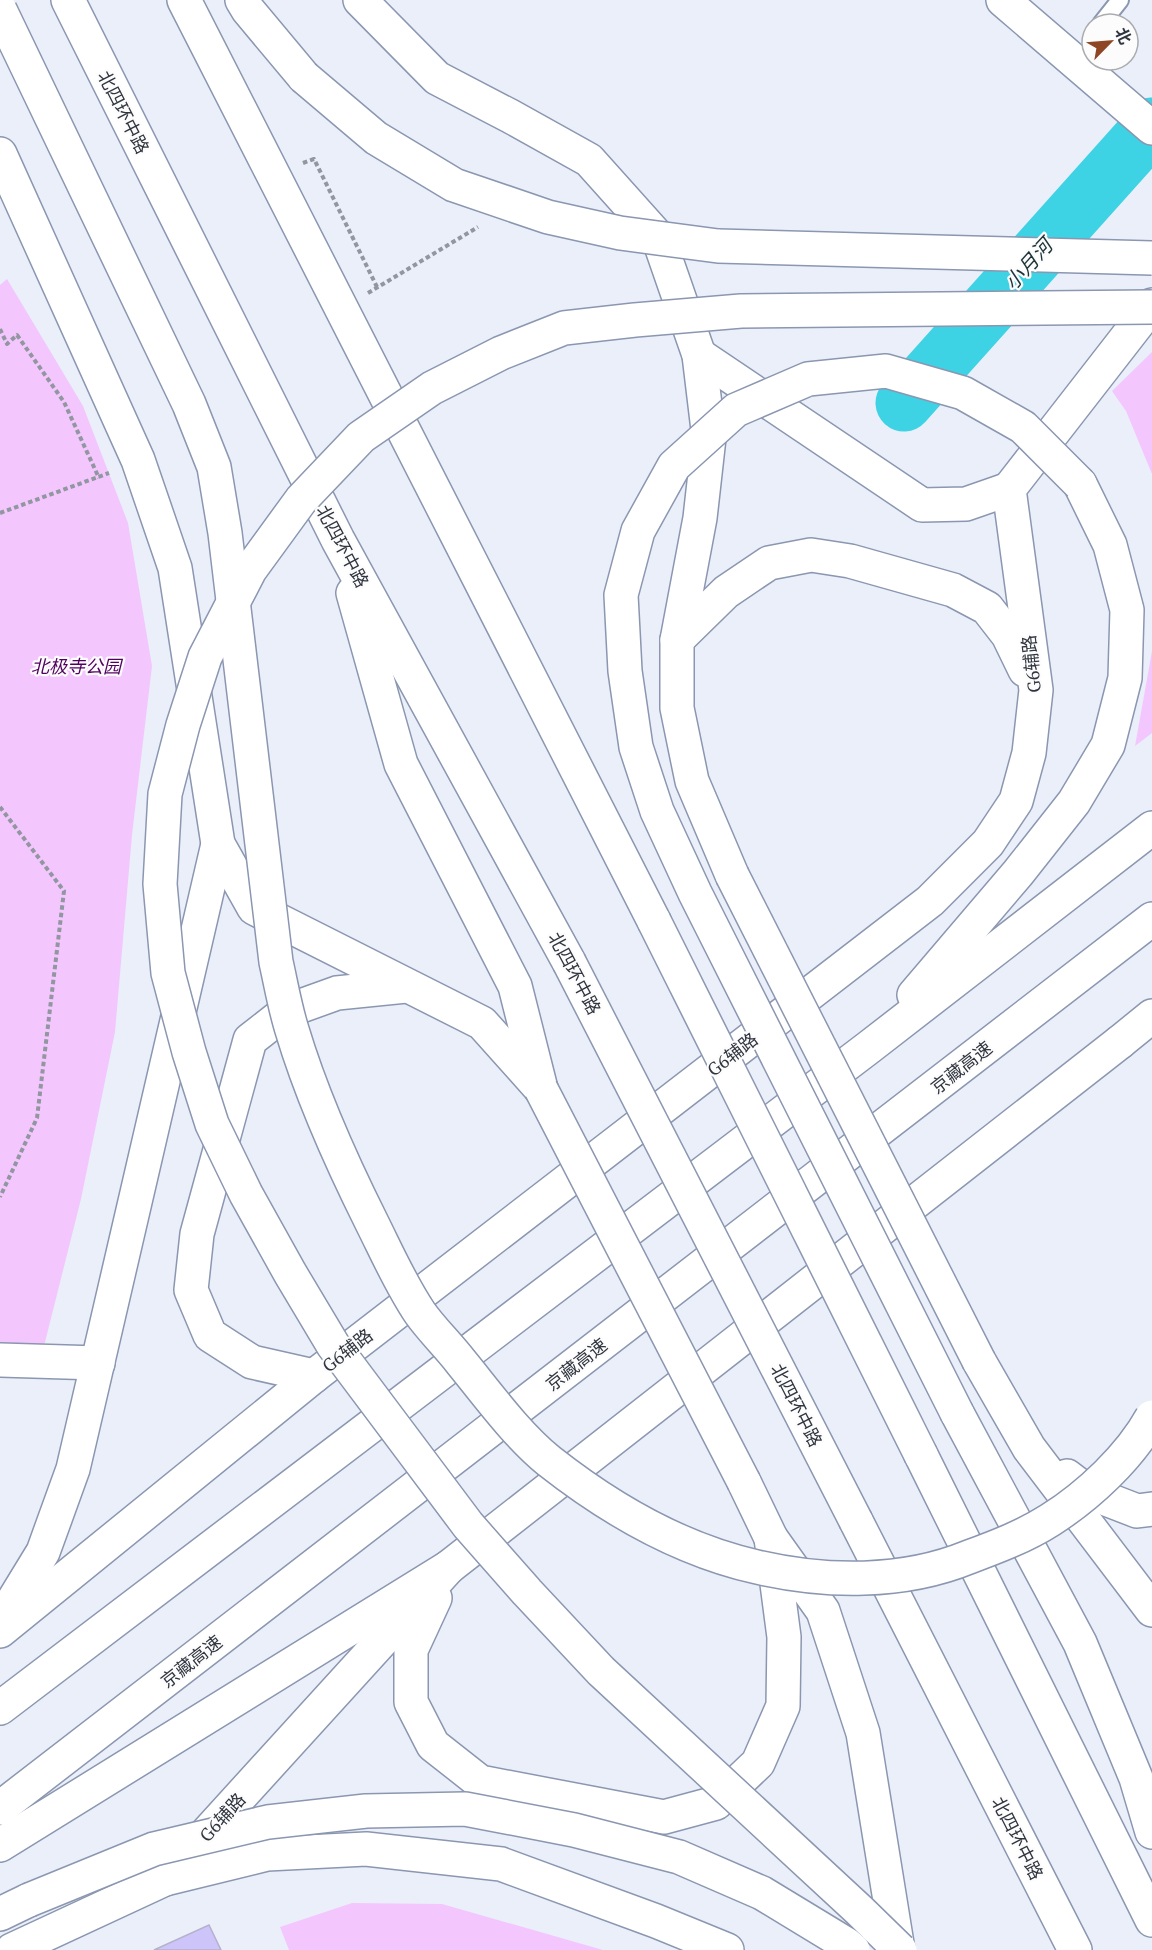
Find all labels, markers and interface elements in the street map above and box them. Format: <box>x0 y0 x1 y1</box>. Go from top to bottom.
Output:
north arrow <box>1080 12 1140 72</box>
text: 北 <box>1110 24 1137 48</box>
street label: 北四环中路 <box>93 66 155 158</box>
water label: 小月河 <box>998 230 1061 295</box>
street label: 北四环中路 <box>311 501 375 591</box>
street label: G6辅路 <box>1016 634 1046 694</box>
park label: 北极寺公园 <box>31 654 124 678</box>
street label: 北四环中路 <box>543 928 607 1018</box>
street label: G6辅路 <box>702 1027 762 1081</box>
street label: 京藏高速 <box>925 1035 997 1099</box>
street label: G6辅路 <box>317 1323 377 1377</box>
street label: 京藏高速 <box>540 1332 612 1396</box>
street label: 北四环中路 <box>766 1359 828 1451</box>
street label: 京藏高速 <box>155 1629 227 1693</box>
street label: G6辅路 <box>194 1787 250 1847</box>
street label: 北四环中路 <box>987 1792 1049 1884</box>

